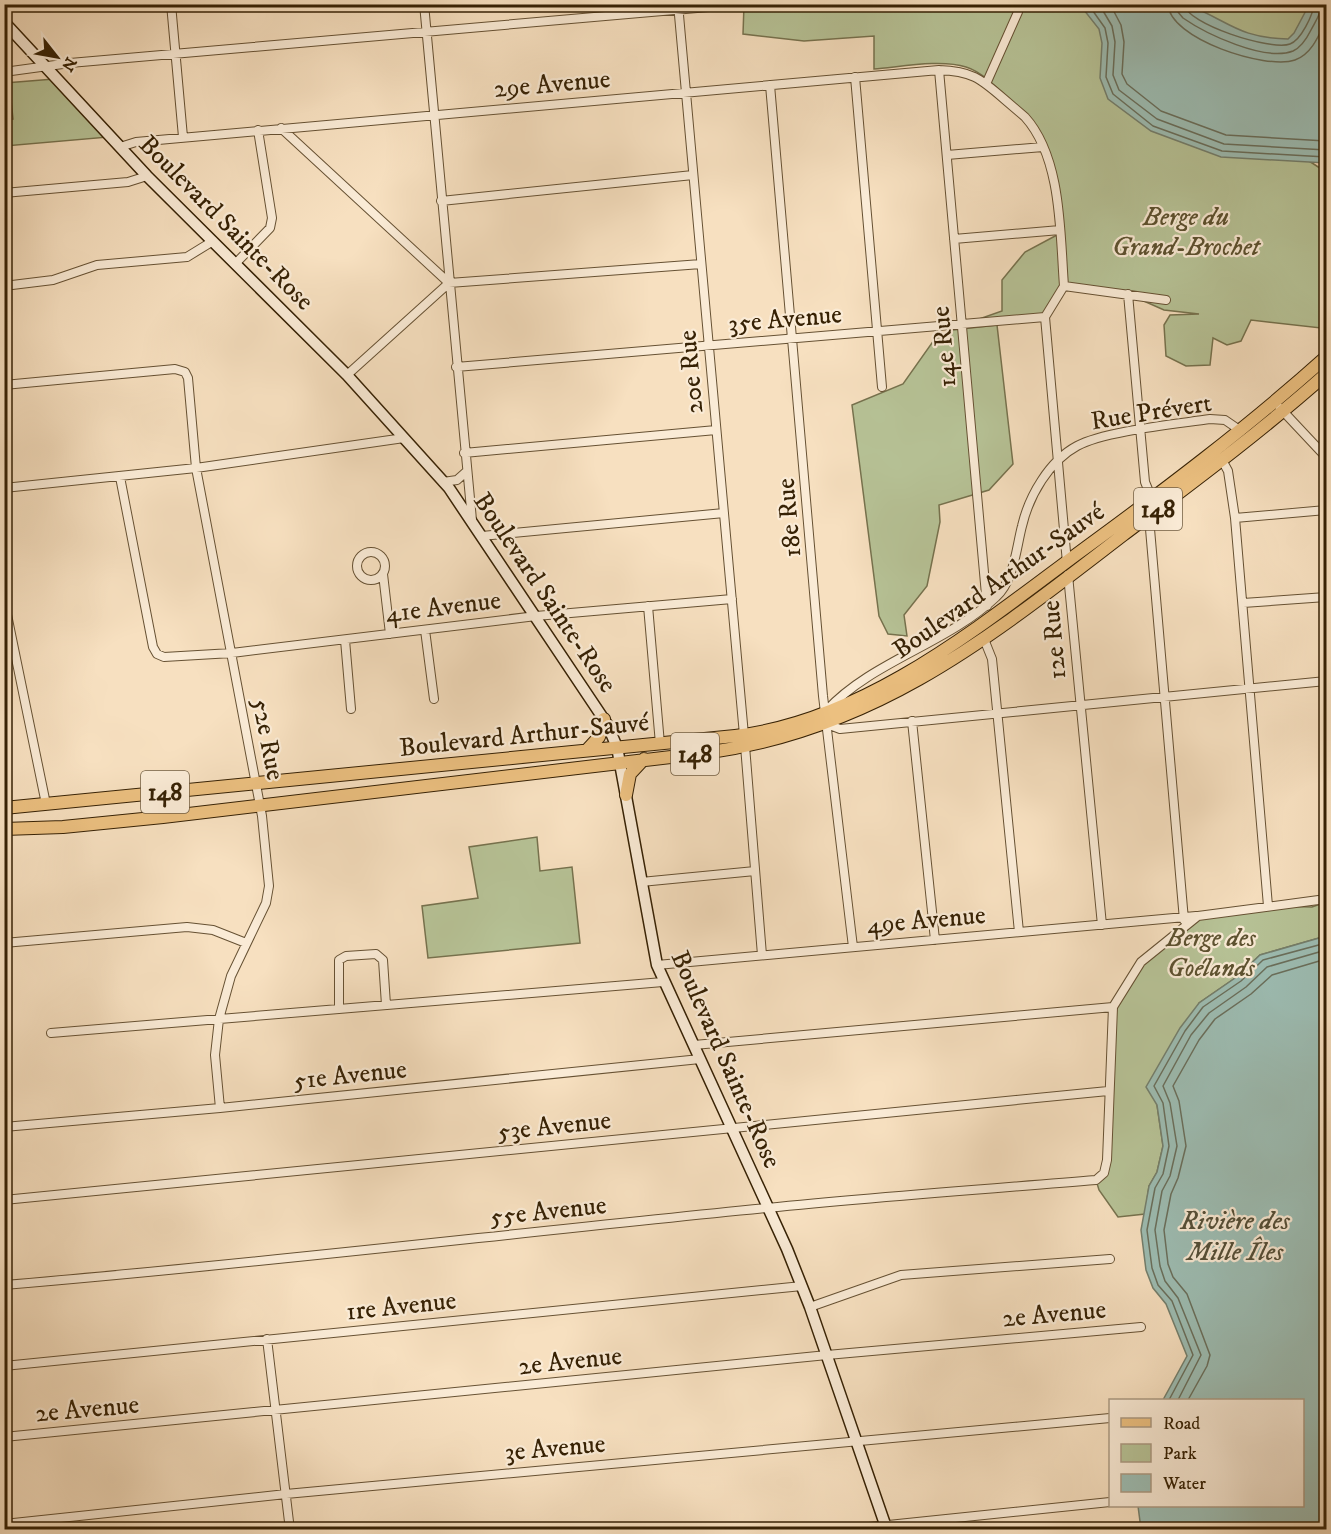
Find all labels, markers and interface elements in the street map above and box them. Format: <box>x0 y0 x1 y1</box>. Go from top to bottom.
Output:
north arrow <box>27 27 87 87</box>
text: N <box>57 53 81 75</box>
street label: 29e Avenue <box>492 63 612 106</box>
street label: Boulevard Sainte-Rose <box>131 128 321 318</box>
park label: Berge du Grand-Brochet <box>1112 201 1262 264</box>
street label: 35e Avenue <box>727 298 843 341</box>
street label: 14e Rue <box>925 305 964 389</box>
street label: 20e Rue <box>671 329 712 415</box>
street label: Rue Prévert <box>1088 387 1214 438</box>
street label: 18e Rue <box>770 477 809 559</box>
street label: Boulevard Sainte-Rose <box>466 486 624 699</box>
road number: 148 <box>1134 488 1182 530</box>
street label: Boulevard Arthur-Sauvé <box>887 496 1111 667</box>
street label: 41e Avenue <box>384 584 503 631</box>
street label: 12e Rue <box>1035 599 1074 681</box>
street label: 52e Rue <box>243 696 292 783</box>
street label: Boulevard Arthur-Sauvé <box>398 706 651 765</box>
road number: 148 <box>671 733 719 775</box>
road number: 148 <box>141 771 189 813</box>
street label: 49e Avenue <box>865 899 987 942</box>
park label: Berge des Goélands <box>1165 922 1257 985</box>
street label: Boulevard Sainte-Rose <box>663 946 788 1173</box>
street label: 51e Avenue <box>292 1053 408 1098</box>
street label: 53e Avenue <box>496 1104 613 1149</box>
street label: 55e Avenue <box>488 1189 608 1234</box>
water label: Rivière des Mille Îles <box>1179 1204 1291 1269</box>
street label: 1re Avenue <box>344 1284 458 1329</box>
street label: 2e Avenue <box>1001 1294 1107 1335</box>
street label: 2e Avenue <box>517 1340 624 1383</box>
street label: 2e Avenue <box>34 1389 140 1430</box>
legend <box>1109 1399 1304 1507</box>
text: Road <box>1163 1413 1200 1435</box>
street label: 3e Avenue <box>503 1428 607 1469</box>
text: Park <box>1163 1443 1197 1465</box>
text: Water <box>1162 1473 1206 1495</box>

